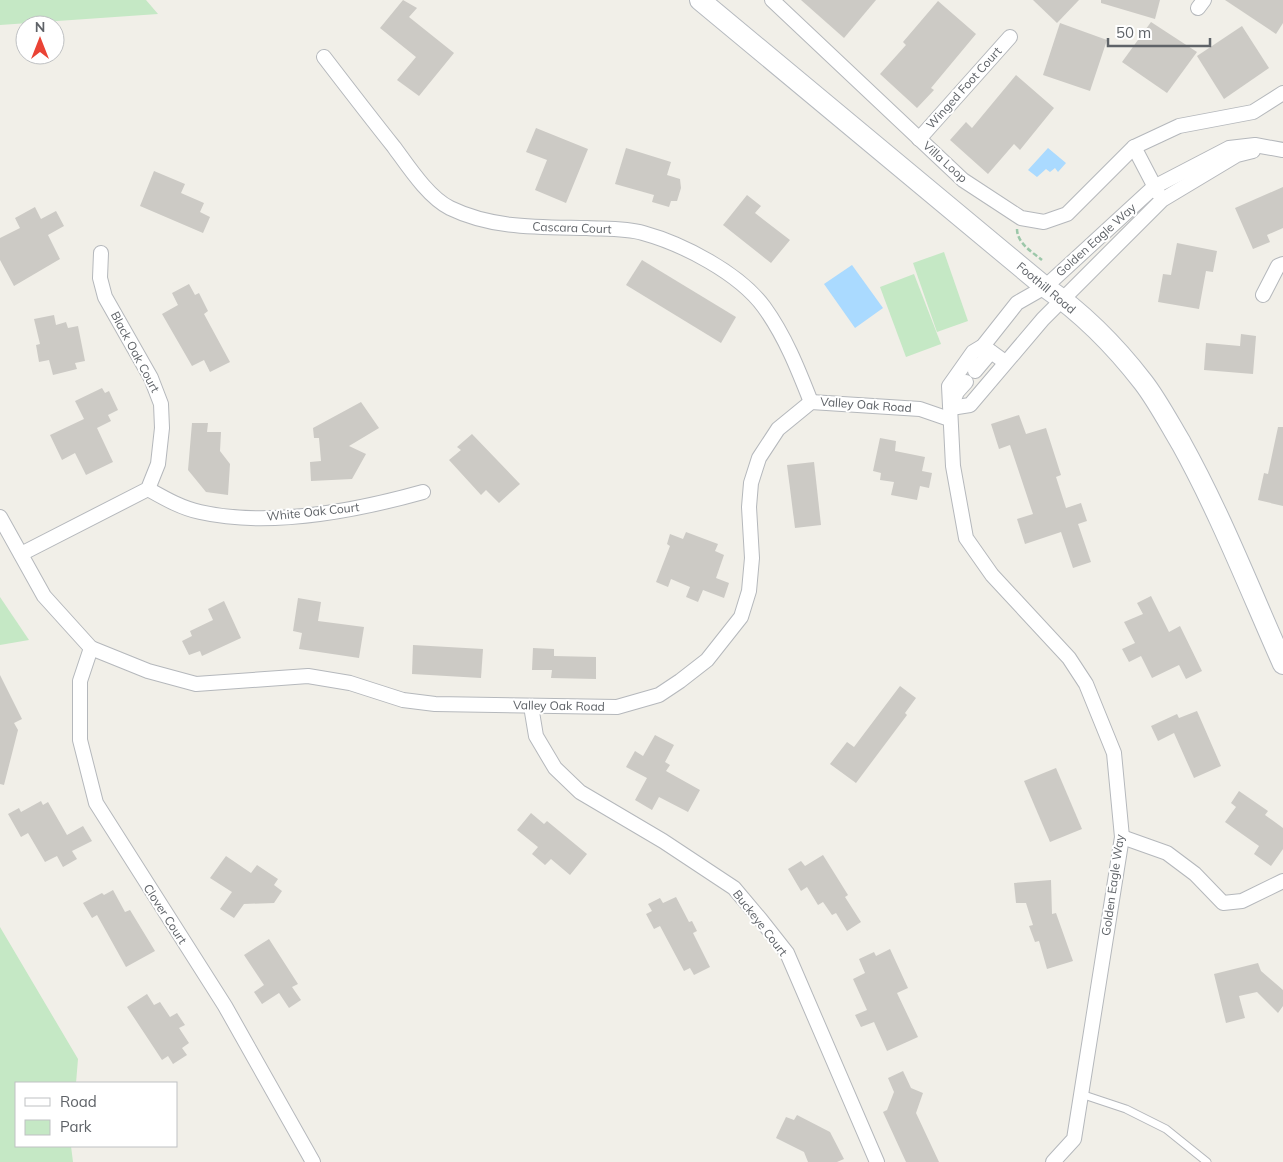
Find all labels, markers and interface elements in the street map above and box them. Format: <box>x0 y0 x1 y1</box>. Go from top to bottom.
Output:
north arrow <box>15 15 65 65</box>
scale bar <box>1108 15 1210 47</box>
text: N <box>35 18 45 36</box>
text: 50 m <box>1116 23 1151 42</box>
street label: Winged Foot Court <box>923 44 1004 132</box>
street label: Villa Loop <box>920 138 971 185</box>
street label: Golden Eagle Way <box>1053 199 1139 279</box>
street label: Cascara Court <box>532 219 612 236</box>
street label: Foothill Road <box>1014 259 1079 317</box>
street label: Black Oak Court <box>108 309 163 395</box>
street label: Valley Oak Road <box>820 394 912 415</box>
street label: White Oak Court <box>266 499 360 524</box>
street label: Valley Oak Road <box>513 697 605 714</box>
street label: Golden Eagle Way <box>1098 833 1127 937</box>
street label: Clover Court <box>140 881 190 947</box>
street label: Buckeye Court <box>730 887 791 959</box>
legend <box>15 1082 178 1147</box>
text: Road <box>60 1092 97 1111</box>
text: Park <box>60 1117 92 1136</box>

